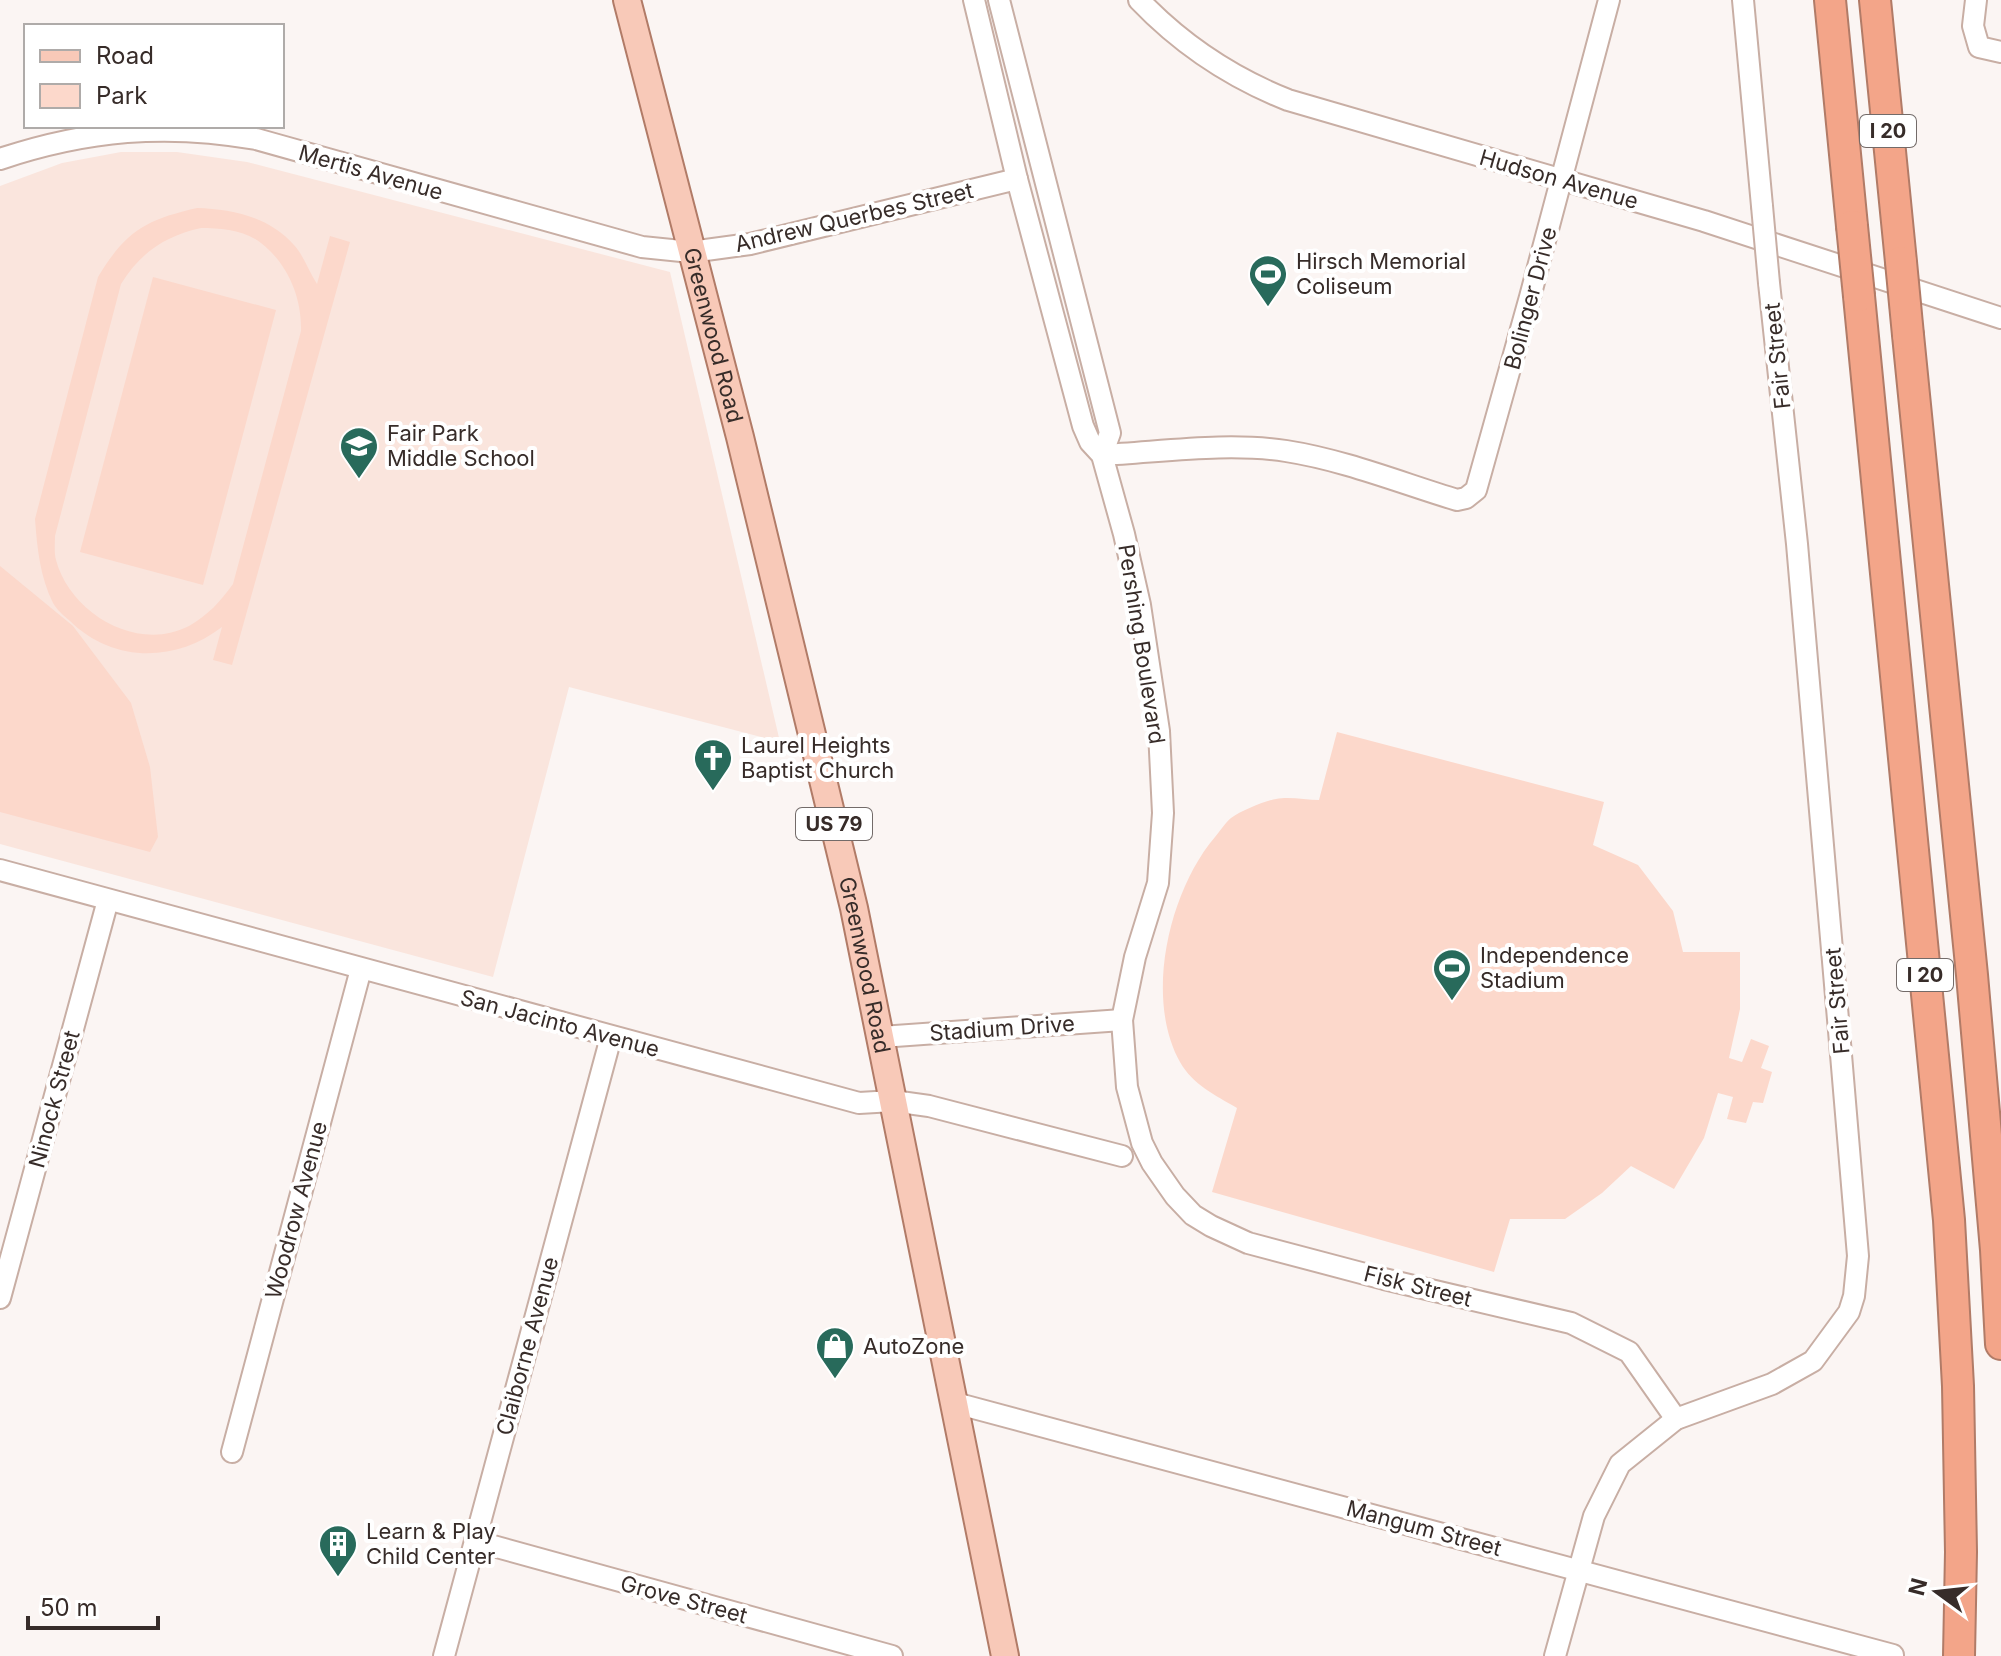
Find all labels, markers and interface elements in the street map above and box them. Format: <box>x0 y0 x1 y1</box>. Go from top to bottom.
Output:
legend <box>24 24 284 128</box>
text: Road <box>96 41 154 70</box>
text: Park <box>96 81 147 110</box>
road number: I 20 <box>1860 115 1916 147</box>
street label: Mertis Avenue <box>296 139 446 205</box>
street label: Hudson Avenue <box>1477 144 1641 214</box>
street label: Andrew Querbes Street <box>732 177 976 257</box>
street label: Bolinger Drive <box>1498 224 1562 372</box>
street label: Greenwood Road <box>679 245 749 425</box>
place label: Hirsch Memorial Coliseum <box>1296 248 1466 299</box>
sports icon: Hirsch Memorial Coliseum <box>1247 253 1289 308</box>
street label: Fair Street <box>1758 302 1796 410</box>
place label: Fair Park Middle School <box>387 420 535 471</box>
school or university icon: Fair Park Middle School <box>338 425 380 480</box>
street label: Pershing Boulevard <box>1113 542 1171 746</box>
place label: Laurel Heights Baptist Church <box>741 732 894 783</box>
church icon: Laurel Heights Baptist Church <box>692 737 734 792</box>
road number: US 79 <box>796 808 872 840</box>
street label: Greenwood Road <box>834 874 896 1056</box>
place label: Independence Stadium <box>1480 942 1629 993</box>
sports icon: Independence Stadium <box>1431 947 1473 1002</box>
street label: Fair Street <box>1819 947 1855 1055</box>
road number: I 20 <box>1897 959 1953 991</box>
street label: San Jacinto Avenue <box>458 984 662 1062</box>
street label: Stadium Drive <box>928 1010 1076 1046</box>
street label: Ninock Street <box>23 1028 85 1170</box>
street label: Woodrow Avenue <box>260 1118 332 1302</box>
street label: Claiborne Avenue <box>491 1254 563 1438</box>
street label: Fisk Street <box>1361 1260 1475 1312</box>
shop icon: AutoZone <box>814 1325 856 1380</box>
place label: AutoZone <box>863 1333 964 1359</box>
street label: Mangum Street <box>1344 1495 1504 1561</box>
place label: Learn & Play Child Center <box>366 1518 496 1569</box>
building icon: Learn & Play Child Center <box>317 1523 359 1578</box>
north arrow <box>1897 1552 1977 1632</box>
street label: Grove Street <box>618 1570 750 1628</box>
text: N <box>1903 1575 1932 1598</box>
scale bar <box>28 1580 158 1630</box>
text: 50 m <box>40 1593 98 1622</box>

